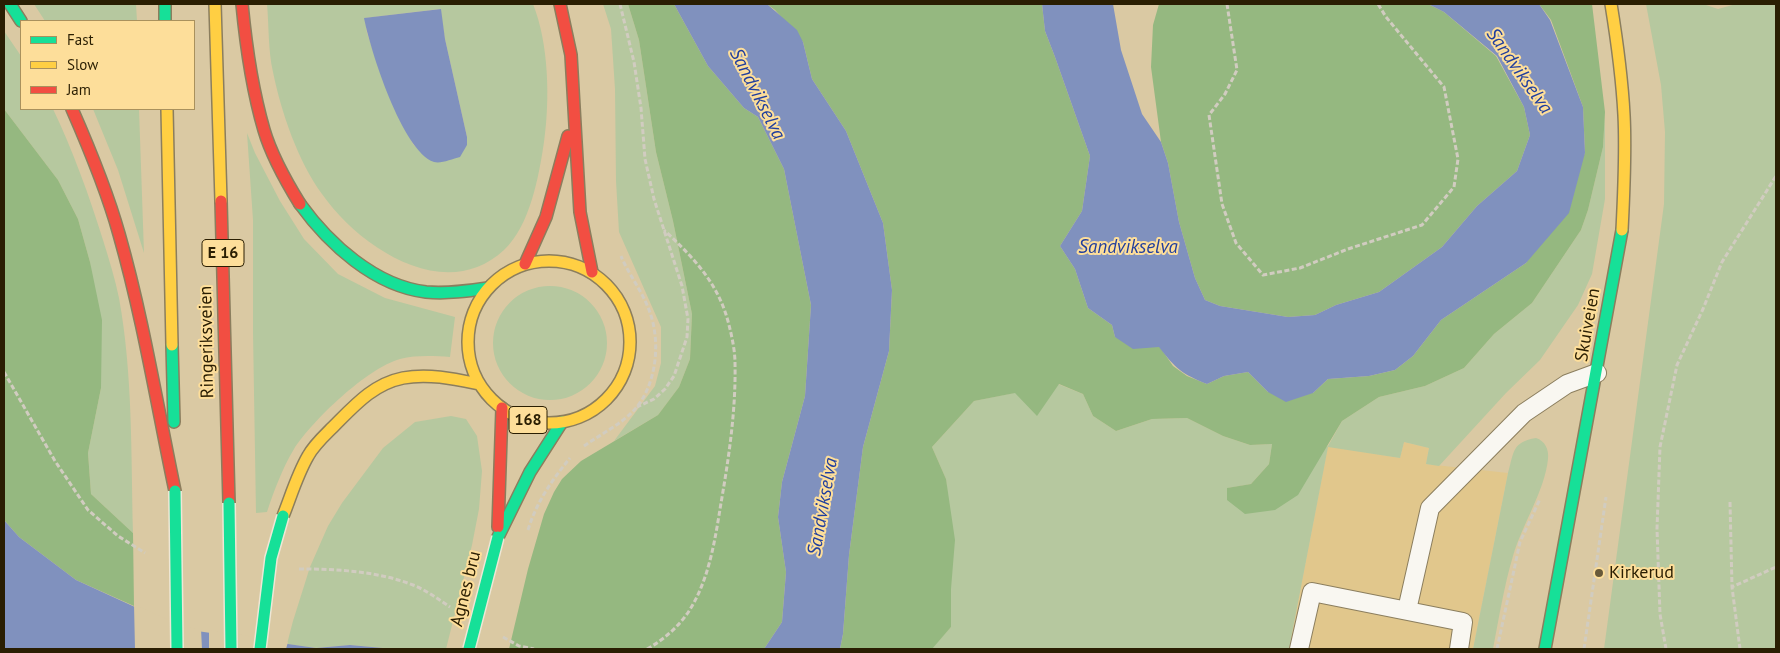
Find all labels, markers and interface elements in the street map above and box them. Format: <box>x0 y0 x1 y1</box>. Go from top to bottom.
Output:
legend <box>20 20 195 110</box>
water label: Sandvikselva <box>1481 24 1557 118</box>
text: Fast <box>67 30 94 49</box>
water label: Sandvikselva <box>724 45 790 143</box>
text: Slow <box>67 55 98 74</box>
text: Jam <box>67 80 91 99</box>
water label: Sandvikselva <box>1078 237 1178 259</box>
road number: E 16 <box>202 240 244 266</box>
street label: Ringeriksveien <box>195 285 219 399</box>
street label: Skuiveien <box>1571 287 1605 363</box>
road number: 168 <box>509 406 547 434</box>
water label: Sandvikselva <box>803 456 843 558</box>
street label: Agnes bru <box>446 549 486 629</box>
place label: Kirkerud <box>1609 562 1674 584</box>
marker: Kirkerud <box>1593 567 1605 579</box>

